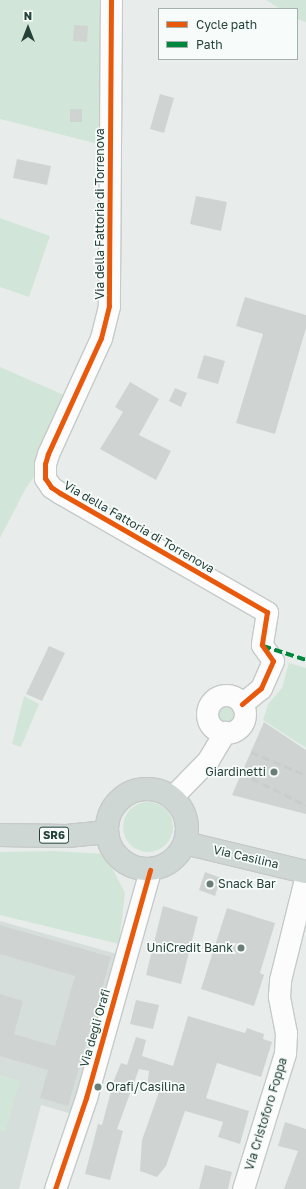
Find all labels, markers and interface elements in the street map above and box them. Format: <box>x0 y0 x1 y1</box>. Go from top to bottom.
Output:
north arrow <box>8 8 48 48</box>
legend <box>158 8 298 60</box>
text: N <box>24 9 32 22</box>
text: Cycle path <box>196 17 257 32</box>
text: Path <box>196 37 223 52</box>
street label: Via della Fattoria di Torrenova <box>93 128 107 300</box>
street label: Via della Fattoria di Torrenova <box>61 478 217 576</box>
place label: Giardinetti <box>205 765 266 779</box>
marker: Giardinetti <box>269 767 279 777</box>
road number: SR6 <box>39 826 69 844</box>
street label: Via Casilina <box>212 842 280 872</box>
place label: Snack Bar <box>218 877 276 891</box>
marker: Snack Bar <box>205 879 215 889</box>
place label: UniCredit Bank <box>147 941 233 955</box>
marker: UniCredit Bank <box>236 943 246 953</box>
street label: Via degli Orafi <box>77 987 113 1069</box>
street label: Via Cristoforo Foppa <box>242 1056 290 1172</box>
place label: Orafi/Casilina <box>106 1080 185 1094</box>
marker: Orafi/Casilina <box>93 1082 103 1092</box>

